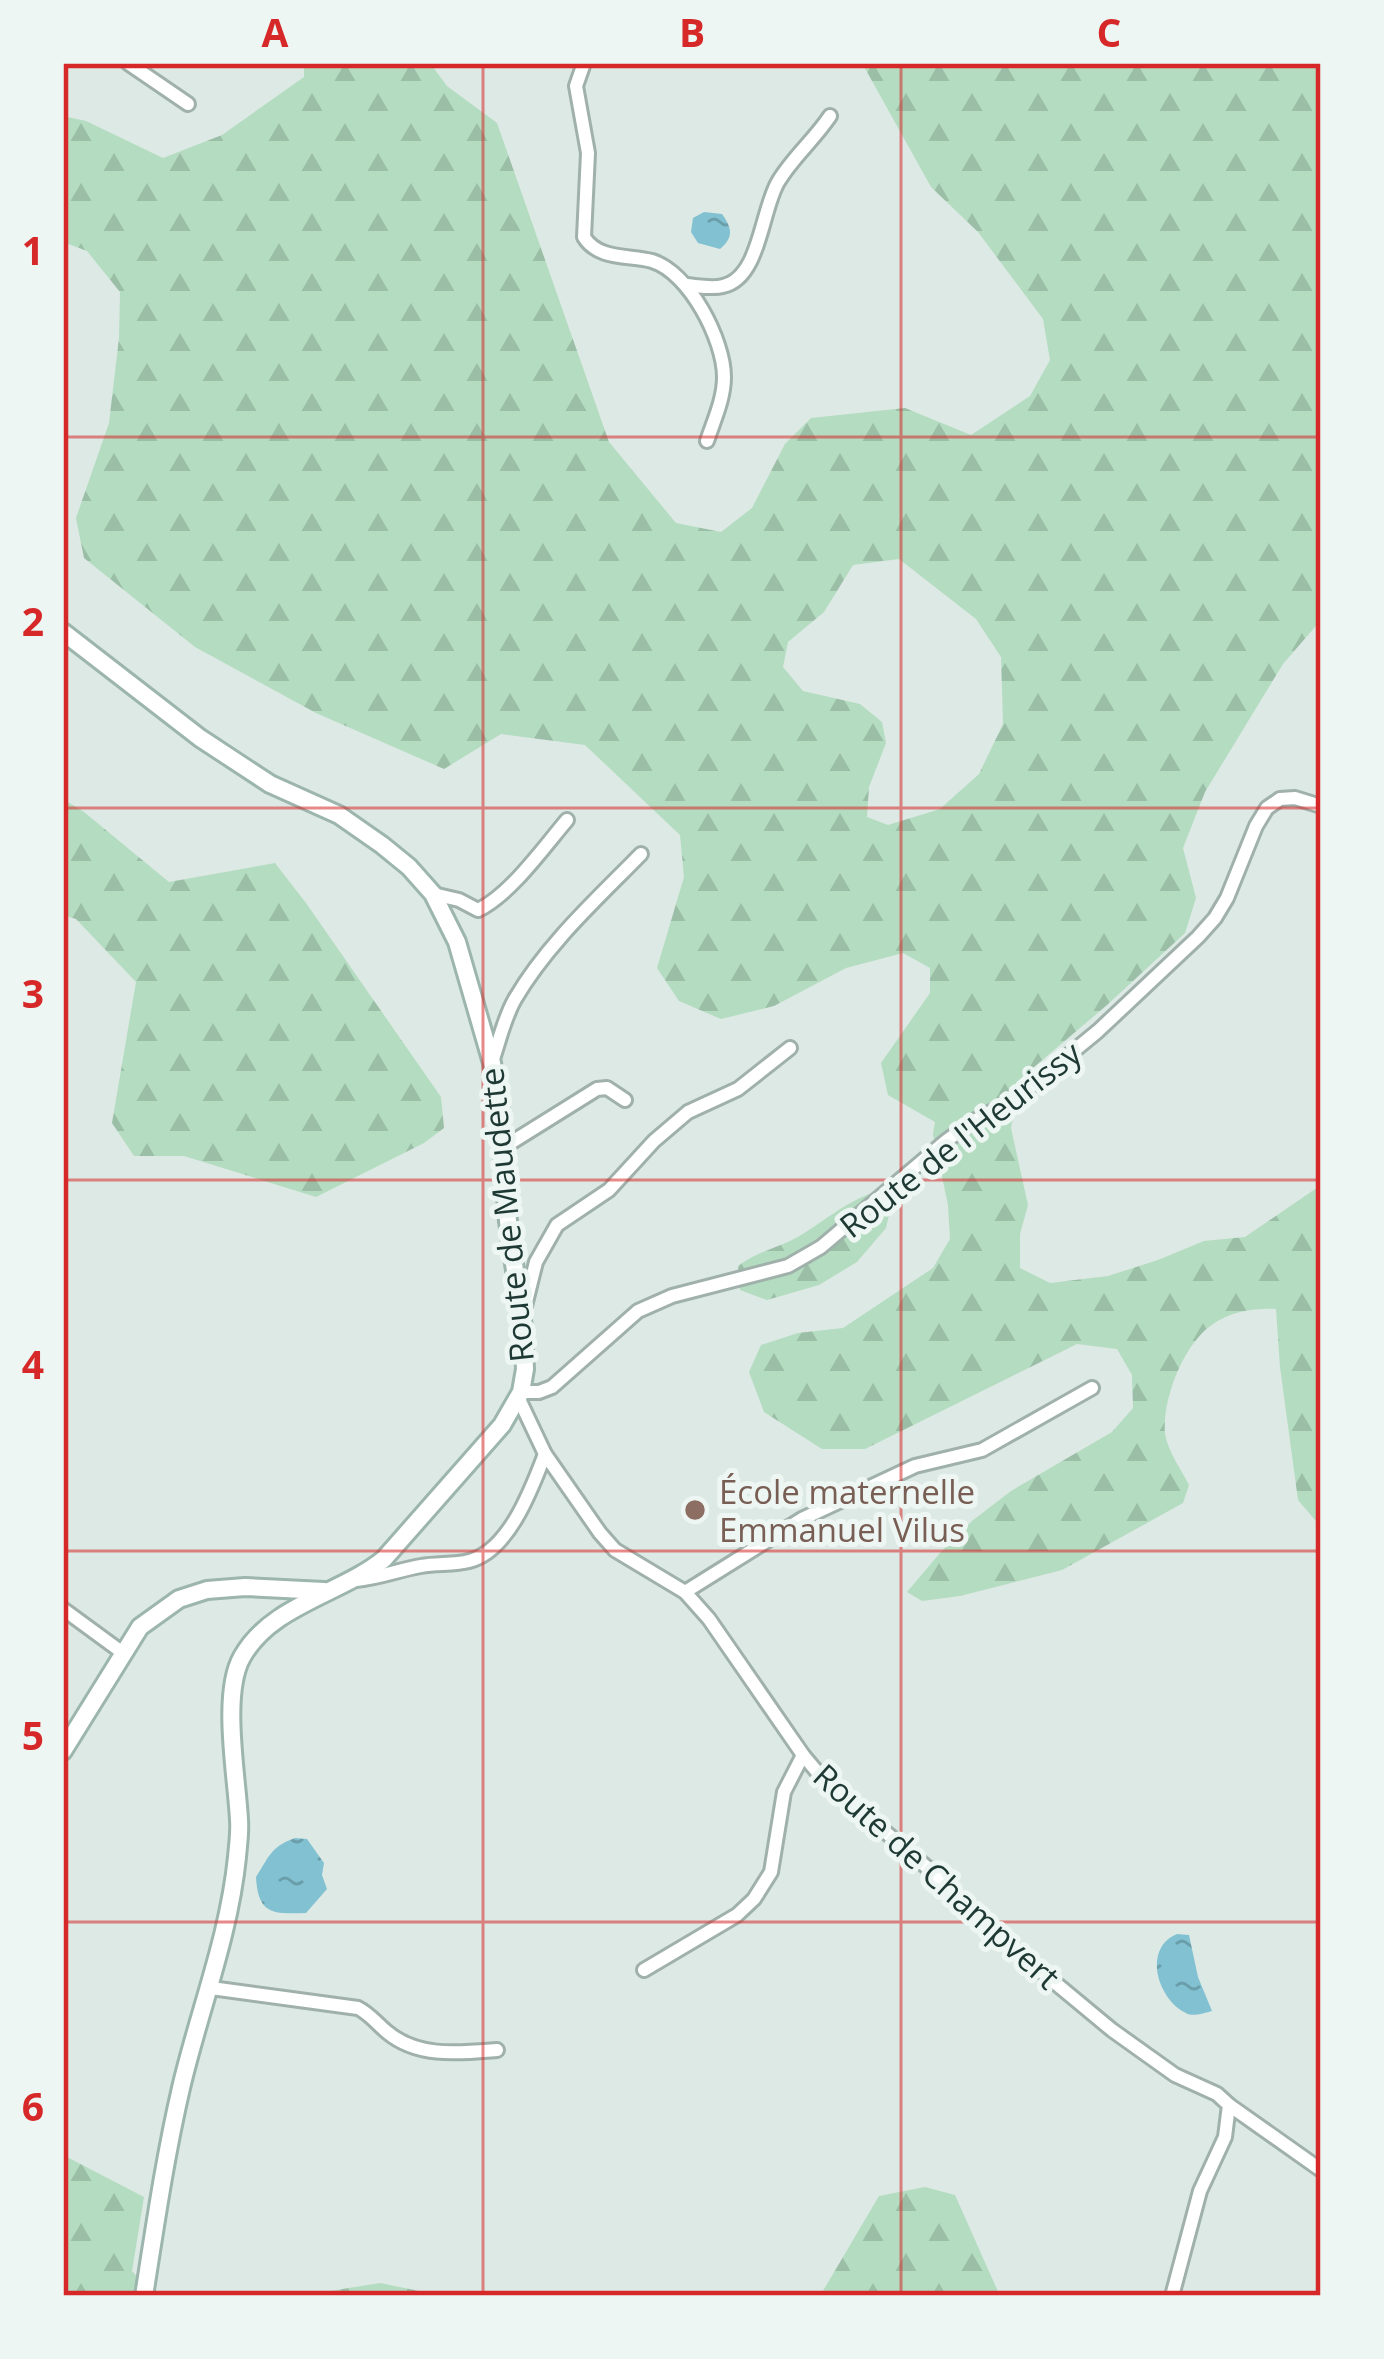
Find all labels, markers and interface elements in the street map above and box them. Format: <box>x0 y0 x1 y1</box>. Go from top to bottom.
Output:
text: A <box>262 5 289 58</box>
text: B <box>679 5 705 58</box>
text: C <box>1097 5 1121 58</box>
text: 1 <box>22 223 44 276</box>
text: 2 <box>22 594 44 647</box>
text: 3 <box>22 966 44 1019</box>
street label: Route de l'Heurissy <box>830 1030 1090 1248</box>
street label: Route de Maudette <box>468 1066 544 1364</box>
text: 4 <box>22 1337 44 1390</box>
place label: École maternelle Emmanuel Vilus <box>719 1469 975 1552</box>
marker: École maternelle Emmanuel Vilus <box>682 1497 708 1523</box>
text: 5 <box>22 1708 44 1761</box>
street label: Route de Champvert <box>804 1753 1070 1999</box>
text: 6 <box>22 2079 44 2132</box>

